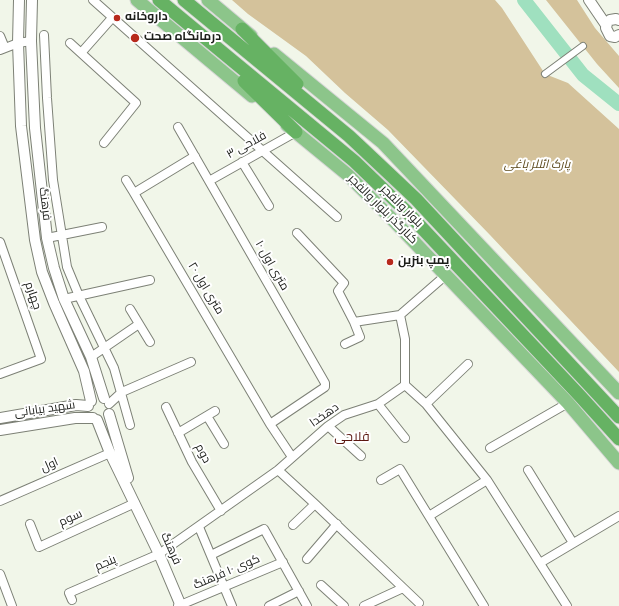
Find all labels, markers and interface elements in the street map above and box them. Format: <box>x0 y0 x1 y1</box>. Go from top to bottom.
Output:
place label: داروخانه <box>125 11 168 25</box>
marker: داروخانه <box>112 13 122 23</box>
place label: درمانگاه صحت <box>144 31 221 45</box>
marker: درمانگاه صحت <box>129 32 141 44</box>
street label: فلاحی ۳ <box>225 129 269 163</box>
park label: پارک ائللر باغی <box>504 159 570 173</box>
street label: کنارگذر بلوار والفجر <box>344 172 420 248</box>
street label: بلوار والفجر <box>377 183 425 231</box>
street label: فرهنگ <box>35 186 53 222</box>
street label: ۱۰ متری اول <box>251 238 291 294</box>
place label: پمپ بنزین <box>398 255 449 269</box>
marker: پمپ بنزین <box>385 257 395 267</box>
street label: ۲۰ متری اول <box>184 260 226 318</box>
street label: چهارم <box>21 280 43 312</box>
street label: شهید بیابانی <box>14 399 76 421</box>
street label: دهخدا <box>308 401 342 431</box>
district label: فلاحی <box>334 430 370 446</box>
street label: دوم <box>191 442 213 466</box>
street label: اول <box>39 456 61 476</box>
street label: سوم <box>57 507 85 531</box>
street label: فرهنگ <box>157 531 183 567</box>
street label: پنجم <box>93 553 119 575</box>
street label: کوی ۱۰ فرهنگ <box>192 553 262 593</box>

